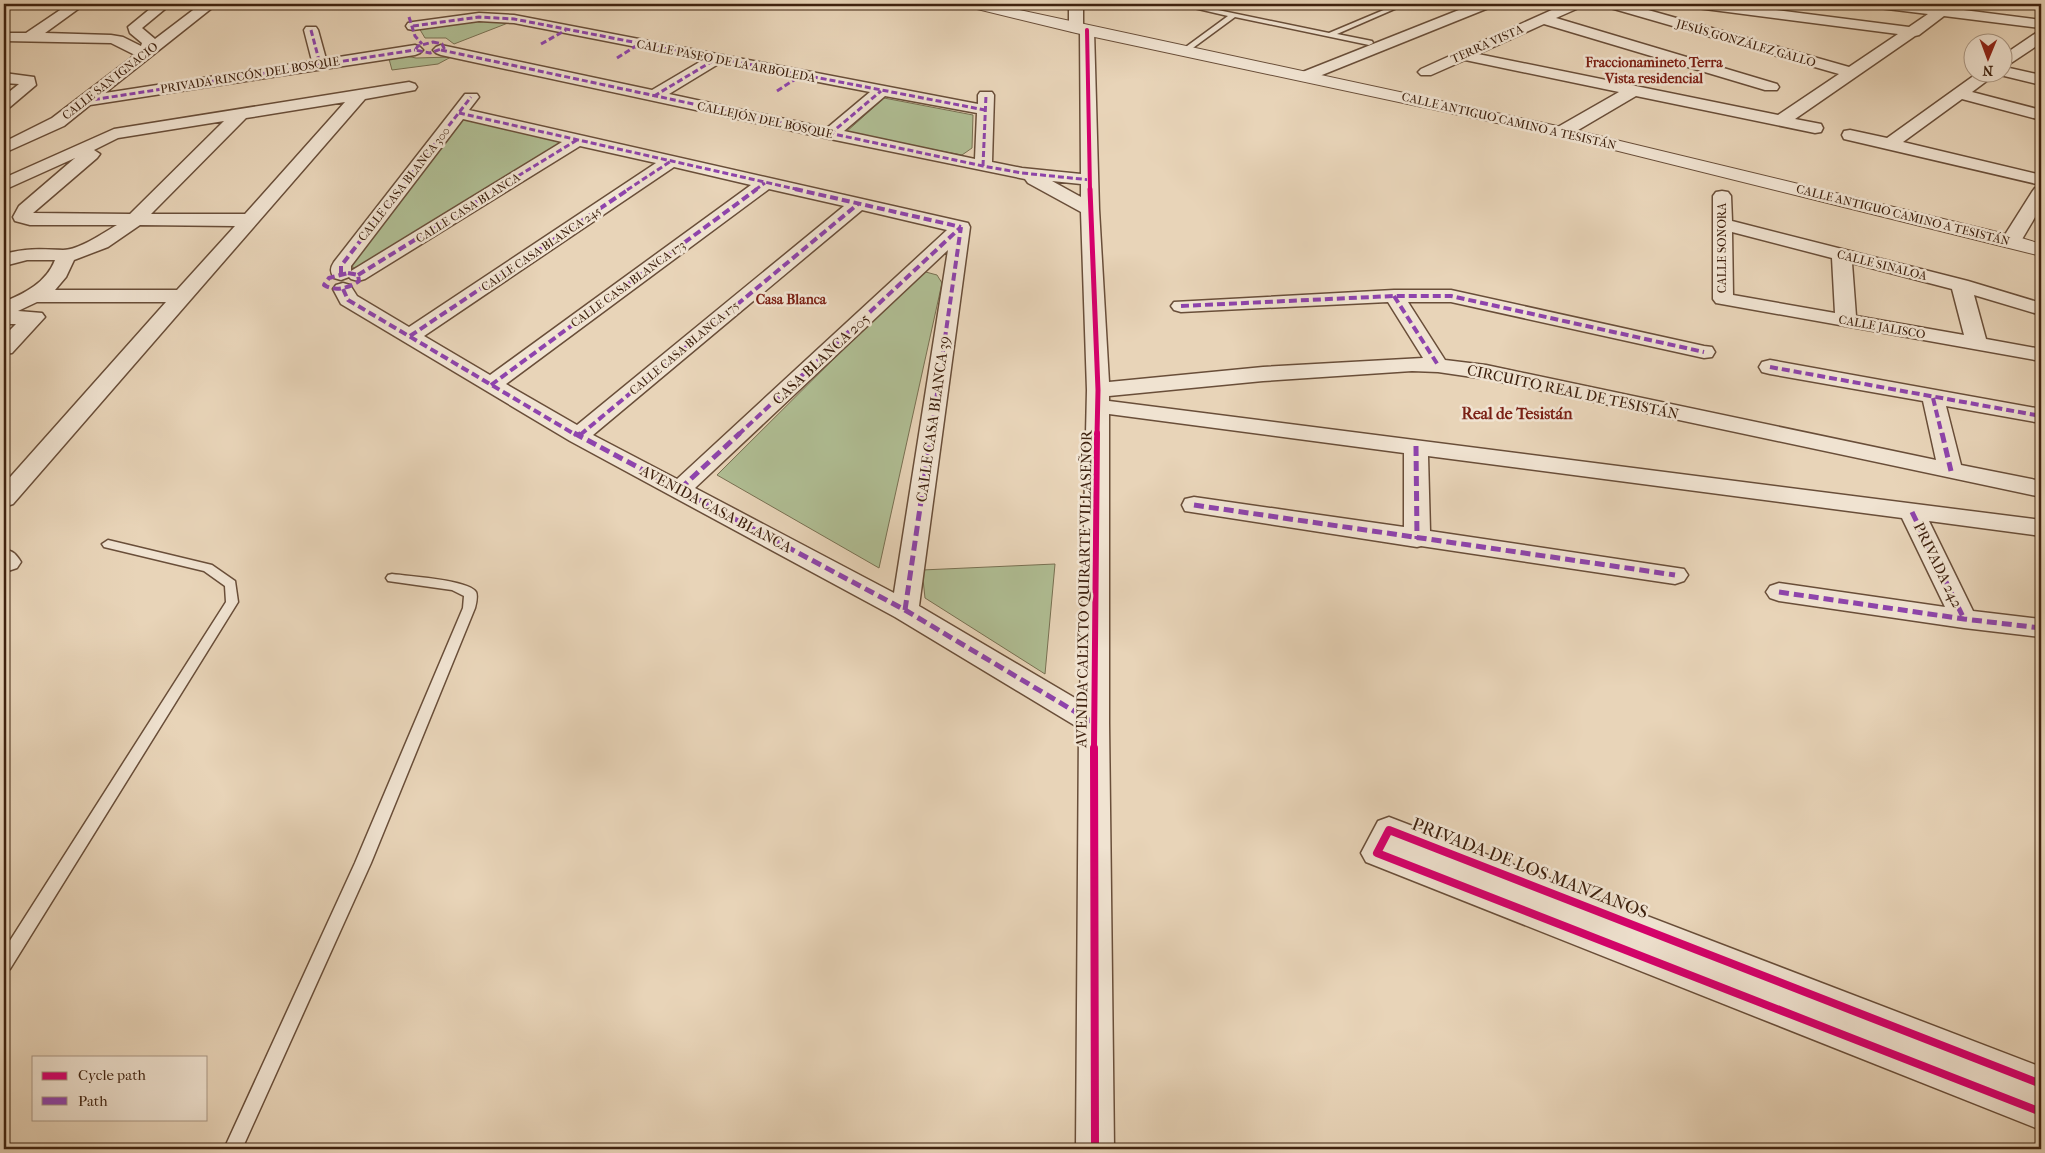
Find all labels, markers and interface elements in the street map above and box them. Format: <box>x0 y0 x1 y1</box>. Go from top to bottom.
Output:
street label: JESÚS GONZÁLEZ GALLO <box>1674 15 1818 70</box>
street label: TERRA VISTA <box>1449 22 1525 66</box>
north arrow <box>1962 32 2012 82</box>
street label: CALLE PASEO DE LA ARBOLEDA <box>635 37 817 85</box>
street label: CALLE SAN IGNACIO <box>59 39 161 123</box>
street label: PRIVADA RINCÓN DEL BOSQUE <box>159 53 341 96</box>
district label: Fraccionamineto Terra Vista residencial <box>1584 54 1723 87</box>
text: N <box>1982 62 1993 79</box>
street label: CALLE ANTIGUO CAMINO A TESISTÁN <box>1400 89 1618 153</box>
street label: CALLEJÓN DEL BOSQUE <box>696 98 834 141</box>
street label: CALLE CASA BLANCA 300 <box>355 124 453 244</box>
street label: CALLE CASA BLANCA <box>413 170 523 246</box>
street label: CALLE ANTIGUO CAMINO A TESISTÁN <box>1795 181 2011 248</box>
street label: CALLE SONORA <box>1715 203 1729 293</box>
street label: CALLE CASA BLANCA 245 <box>479 204 603 294</box>
street label: CALLE CASA BLANCA 173 <box>568 238 688 330</box>
street label: CALLE SINALOA <box>1836 247 1929 283</box>
district label: Casa Blanca <box>756 291 827 308</box>
street label: CALLE CASA BLANCA 175 <box>627 298 741 398</box>
street label: CASA BLANCA 205 <box>769 309 873 409</box>
street label: CALLE JALISCO <box>1837 312 1927 342</box>
street label: CALLE CASA BLANCA 39 <box>912 335 954 503</box>
street label: CIRCUITO REAL DE TESISTÁN <box>1465 361 1681 423</box>
district label: Real de Tesistán <box>1462 404 1573 423</box>
street label: AVENIDA CALIXTO QUIRARTE VILLASEÑOR <box>1072 429 1096 749</box>
street label: AVENIDA CASA BLANCA <box>636 461 795 557</box>
street label: PRIVADA 242 <box>1910 519 1967 611</box>
street label: PRIVADA DE LOS MANZANOS <box>1409 814 1651 923</box>
legend <box>32 1056 208 1120</box>
text: Cycle path <box>78 1066 146 1084</box>
text: Path <box>78 1092 108 1110</box>

